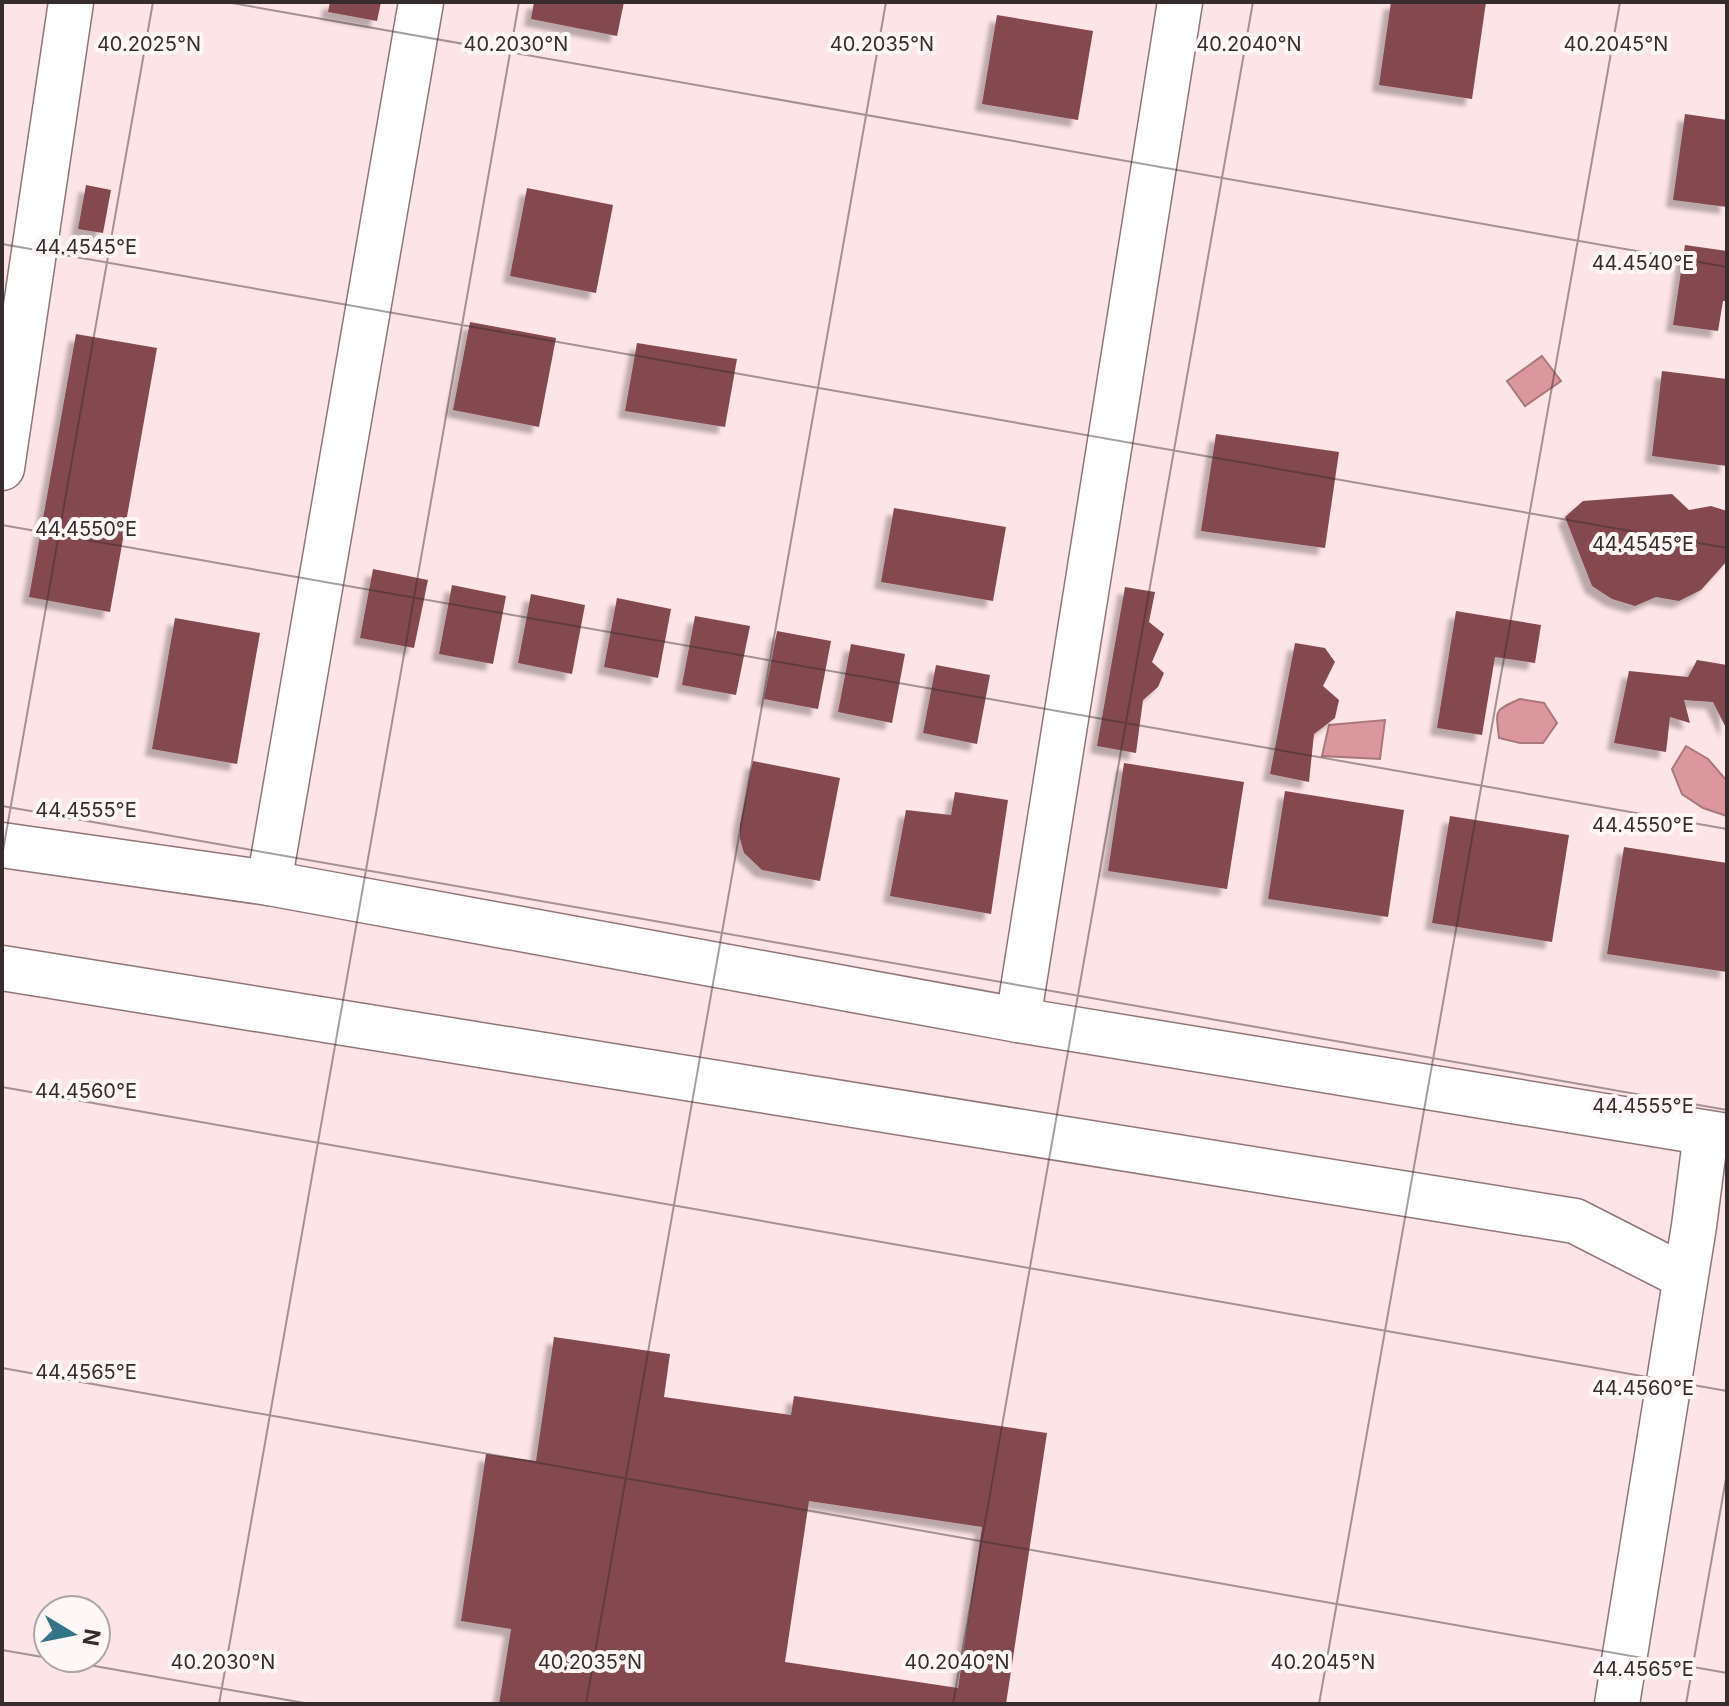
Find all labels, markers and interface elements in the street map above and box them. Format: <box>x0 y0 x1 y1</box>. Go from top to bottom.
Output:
text: 40.2025°N <box>97 32 201 56</box>
text: 40.2030°N <box>464 32 568 56</box>
text: 40.2035°N <box>830 32 934 56</box>
text: 40.2040°N <box>1196 32 1302 56</box>
text: 40.2045°N <box>1564 32 1668 56</box>
text: 44.4545°E <box>35 235 137 259</box>
text: 44.4540°E <box>1592 251 1694 275</box>
text: 44.4550°E <box>35 517 137 541</box>
text: 44.4545°E <box>1592 532 1694 556</box>
text: 44.4555°E <box>35 798 137 822</box>
text: 44.4550°E <box>1592 813 1694 837</box>
text: 44.4560°E <box>35 1079 137 1103</box>
text: 44.4555°E <box>1592 1094 1694 1118</box>
text: 44.4565°E <box>35 1360 137 1384</box>
text: 44.4560°E <box>1592 1376 1694 1400</box>
north arrow <box>32 1594 112 1674</box>
text: N <box>77 1627 106 1648</box>
text: 40.2030°N <box>171 1650 275 1674</box>
text: 40.2035°N <box>538 1650 642 1674</box>
text: 40.2040°N <box>904 1650 1010 1674</box>
text: 40.2045°N <box>1271 1650 1375 1674</box>
text: 44.4565°E <box>1592 1657 1694 1681</box>

